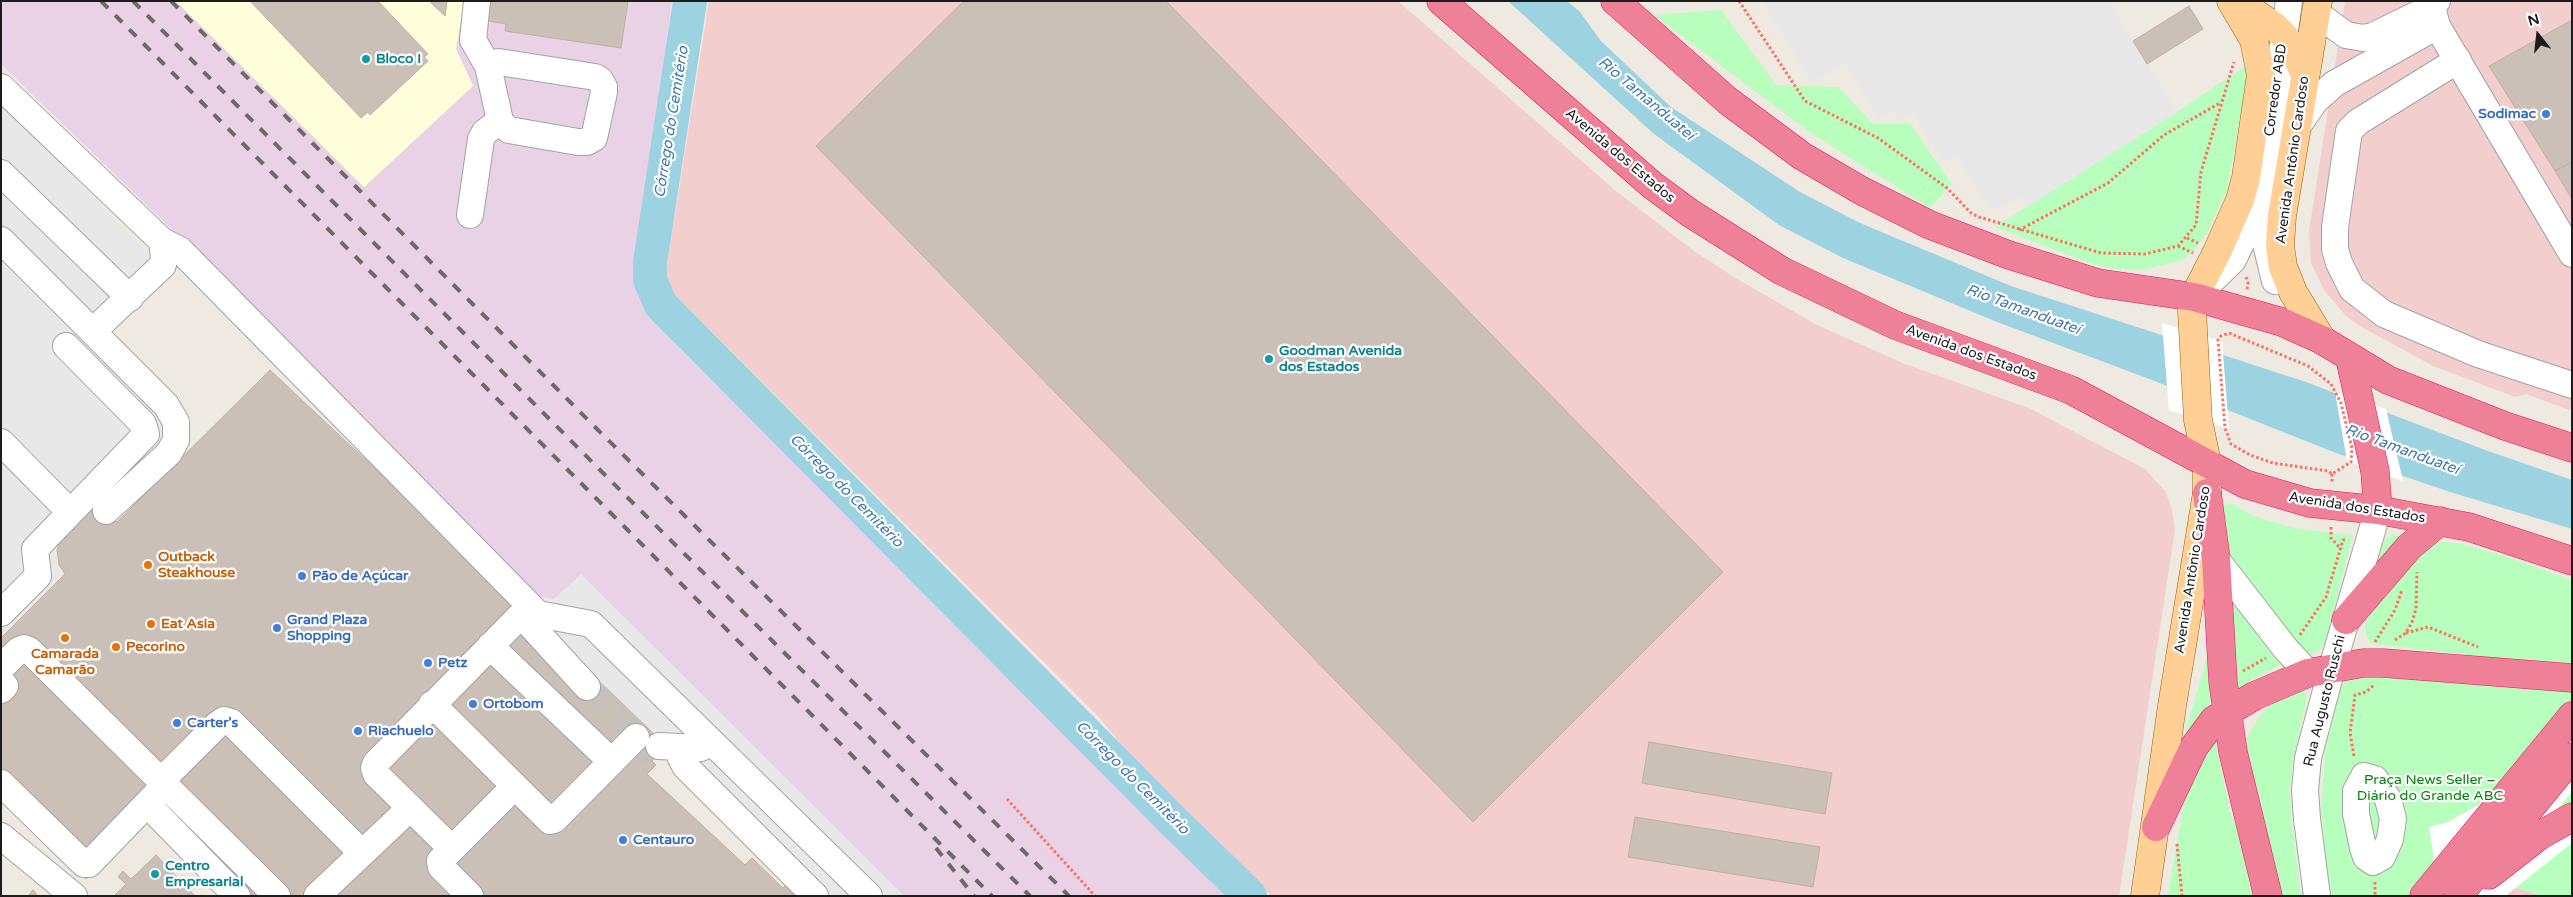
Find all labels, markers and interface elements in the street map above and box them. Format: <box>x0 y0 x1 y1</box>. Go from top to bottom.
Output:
north arrow <box>2513 10 2563 60</box>
text: N <box>2526 10 2541 30</box>
street label: Corredor ABD <box>2261 43 2291 137</box>
water label: Córrego do Cemitério <box>651 45 693 199</box>
place label: Bloco I <box>376 51 421 67</box>
marker: Bloco I <box>360 53 372 65</box>
water label: Rio Tamanduateí <box>1594 54 1698 144</box>
street label: Avenida Antônio Cardoso <box>2273 75 2313 245</box>
street label: Avenida dos Estados <box>1562 105 1678 207</box>
place label: Sodimac <box>2478 106 2536 122</box>
marker: Sodimac <box>2540 108 2552 120</box>
water label: Rio Tamanduateí <box>1964 281 2082 339</box>
street label: Avenida dos Estados <box>1903 322 2039 384</box>
place label: Goodman Avenida dos Estados <box>1279 343 1402 376</box>
marker: Goodman Avenida dos Estados <box>1263 353 1275 365</box>
water label: Rio Tamanduateí <box>2343 421 2461 479</box>
water label: Córrego do Cemitério <box>786 431 906 551</box>
street label: Avenida Antônio Cardoso <box>2171 485 2215 655</box>
street label: Avenida dos Estados <box>2288 489 2426 527</box>
place label: Outback Steakhouse <box>158 549 235 582</box>
marker: Outback Steakhouse <box>142 559 154 571</box>
place label: Pão de Açúcar <box>312 568 408 584</box>
marker: Pão de Açúcar <box>296 570 308 582</box>
place label: Grand Plaza Shopping <box>287 612 367 644</box>
place label: Eat Asia <box>161 616 215 632</box>
marker: Eat Asia <box>145 618 157 630</box>
marker: Grand Plaza Shopping <box>271 622 283 634</box>
marker: Camarada Camarão <box>59 632 71 644</box>
street label: Rua Augusto Ruschi <box>2301 634 2349 768</box>
place label: Pecorino <box>126 639 185 655</box>
marker: Pecorino <box>110 641 122 653</box>
place label: Camarada Camarão <box>31 646 99 679</box>
place label: Petz <box>438 655 467 671</box>
marker: Petz <box>422 657 434 669</box>
place label: Ortobom <box>483 696 544 712</box>
marker: Ortobom <box>467 698 479 710</box>
place label: Carter's <box>187 715 238 731</box>
marker: Carter's <box>171 717 183 729</box>
water label: Córrego do Cemitério <box>1072 718 1192 838</box>
place label: Riachuelo <box>368 723 434 739</box>
marker: Riachuelo <box>352 725 364 737</box>
park label: Praça News Seller – Diário do Grande ABC <box>2357 772 2503 804</box>
place label: Centauro <box>633 832 694 848</box>
marker: Centauro <box>617 834 629 846</box>
place label: Centro Empresarial <box>165 858 243 890</box>
marker: Centro Empresarial <box>149 868 161 880</box>

